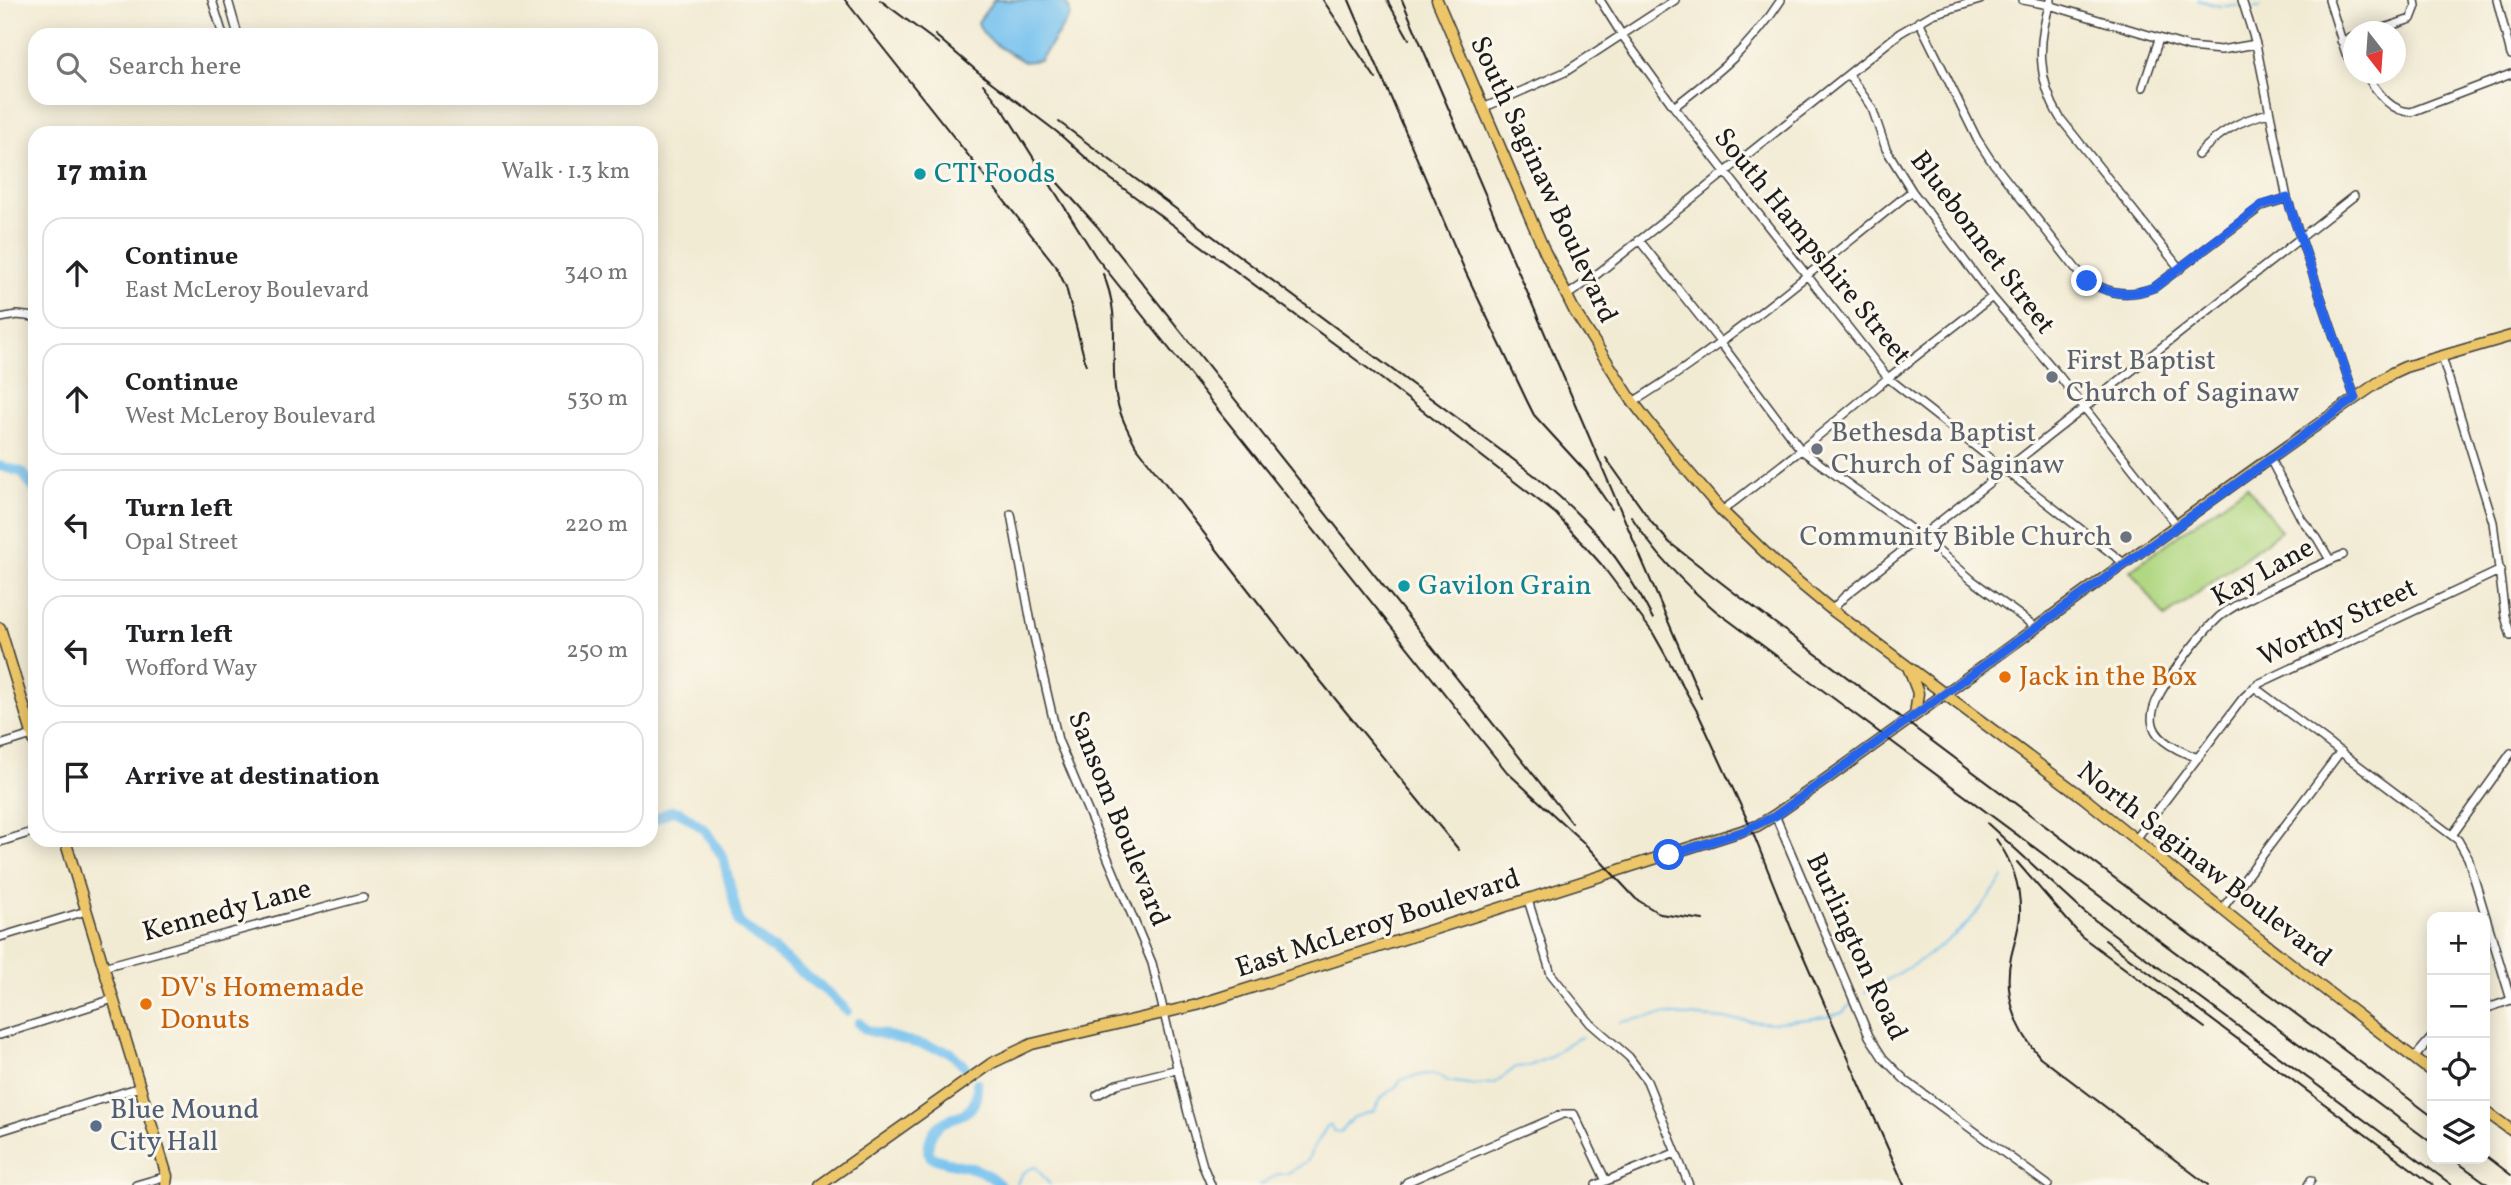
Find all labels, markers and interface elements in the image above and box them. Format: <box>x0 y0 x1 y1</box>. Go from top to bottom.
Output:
north arrow <box>2343 21 2406 84</box>
search box <box>28 28 658 105</box>
street label: South Saginaw Boulevard <box>1459 30 1627 330</box>
icon: search <box>52 48 90 86</box>
text: Search here <box>108 49 241 85</box>
street label: South Hampshire Street <box>1704 120 1920 374</box>
street label: Bluebonnet Street <box>1900 143 2064 343</box>
text: 17 min <box>56 151 148 193</box>
place label: CTI Foods <box>934 155 1055 194</box>
text: Walk · 1.3 km <box>501 156 630 188</box>
marker: CTI Foods <box>912 166 928 182</box>
text: Continue <box>125 239 238 275</box>
icon: ahead <box>58 254 96 292</box>
text: 340 m <box>564 257 628 289</box>
route end <box>2071 265 2102 296</box>
text: East McLeroy Boulevard <box>125 275 369 307</box>
place label: First Baptist Church of Saginaw <box>2066 342 2299 413</box>
text: Continue <box>125 365 238 401</box>
marker: First Baptist Church of Saginaw <box>2044 369 2060 385</box>
icon: ahead <box>58 380 96 418</box>
text: 530 m <box>567 383 628 415</box>
text: West McLeroy Boulevard <box>125 401 376 433</box>
place label: Bethesda Baptist Church of Saginaw <box>1831 414 2064 485</box>
marker: Bethesda Baptist Church of Saginaw <box>1809 441 1825 457</box>
text: Turn left <box>125 491 233 527</box>
icon: left <box>58 506 96 544</box>
text: 220 m <box>565 509 628 541</box>
place label: Community Bible Church <box>1799 518 2112 557</box>
text: Opal Street <box>125 527 238 559</box>
marker: Community Bible Church <box>2118 529 2134 545</box>
street label: Kay Lane <box>2205 529 2321 617</box>
place label: Gavilon Grain <box>1418 567 1592 606</box>
street label: Worthy Street <box>2252 569 2424 677</box>
marker: Gavilon Grain <box>1396 578 1412 594</box>
text: Turn left <box>125 617 233 653</box>
icon: left <box>58 632 96 670</box>
text: 250 m <box>566 635 628 667</box>
text: Wofford Way <box>125 653 257 685</box>
place label: Jack in the Box <box>2019 658 2197 697</box>
marker: Jack in the Box <box>1997 669 2013 685</box>
street label: Sansom Boulevard <box>1057 705 1179 933</box>
street label: North Saginaw Boulevard <box>2068 753 2340 977</box>
icon: arrive <box>58 758 96 796</box>
text: Arrive at destination <box>125 759 380 795</box>
route start <box>1653 839 1684 870</box>
street label: Burlington Road <box>1795 847 1917 1047</box>
street label: East McLeroy Boulevard <box>1231 860 1525 988</box>
street label: Kennedy Lane <box>138 870 316 952</box>
map controls <box>2427 912 2490 1164</box>
button: + <box>2427 912 2490 975</box>
place label: DV's Homemade Donuts <box>160 969 364 1040</box>
button: − <box>2427 975 2490 1038</box>
marker: DV's Homemade Donuts <box>138 996 154 1012</box>
button: locate <box>2427 1038 2490 1101</box>
place label: Blue Mound City Hall <box>110 1091 259 1162</box>
button: layers <box>2427 1101 2490 1164</box>
marker: Blue Mound City Hall <box>88 1118 104 1134</box>

